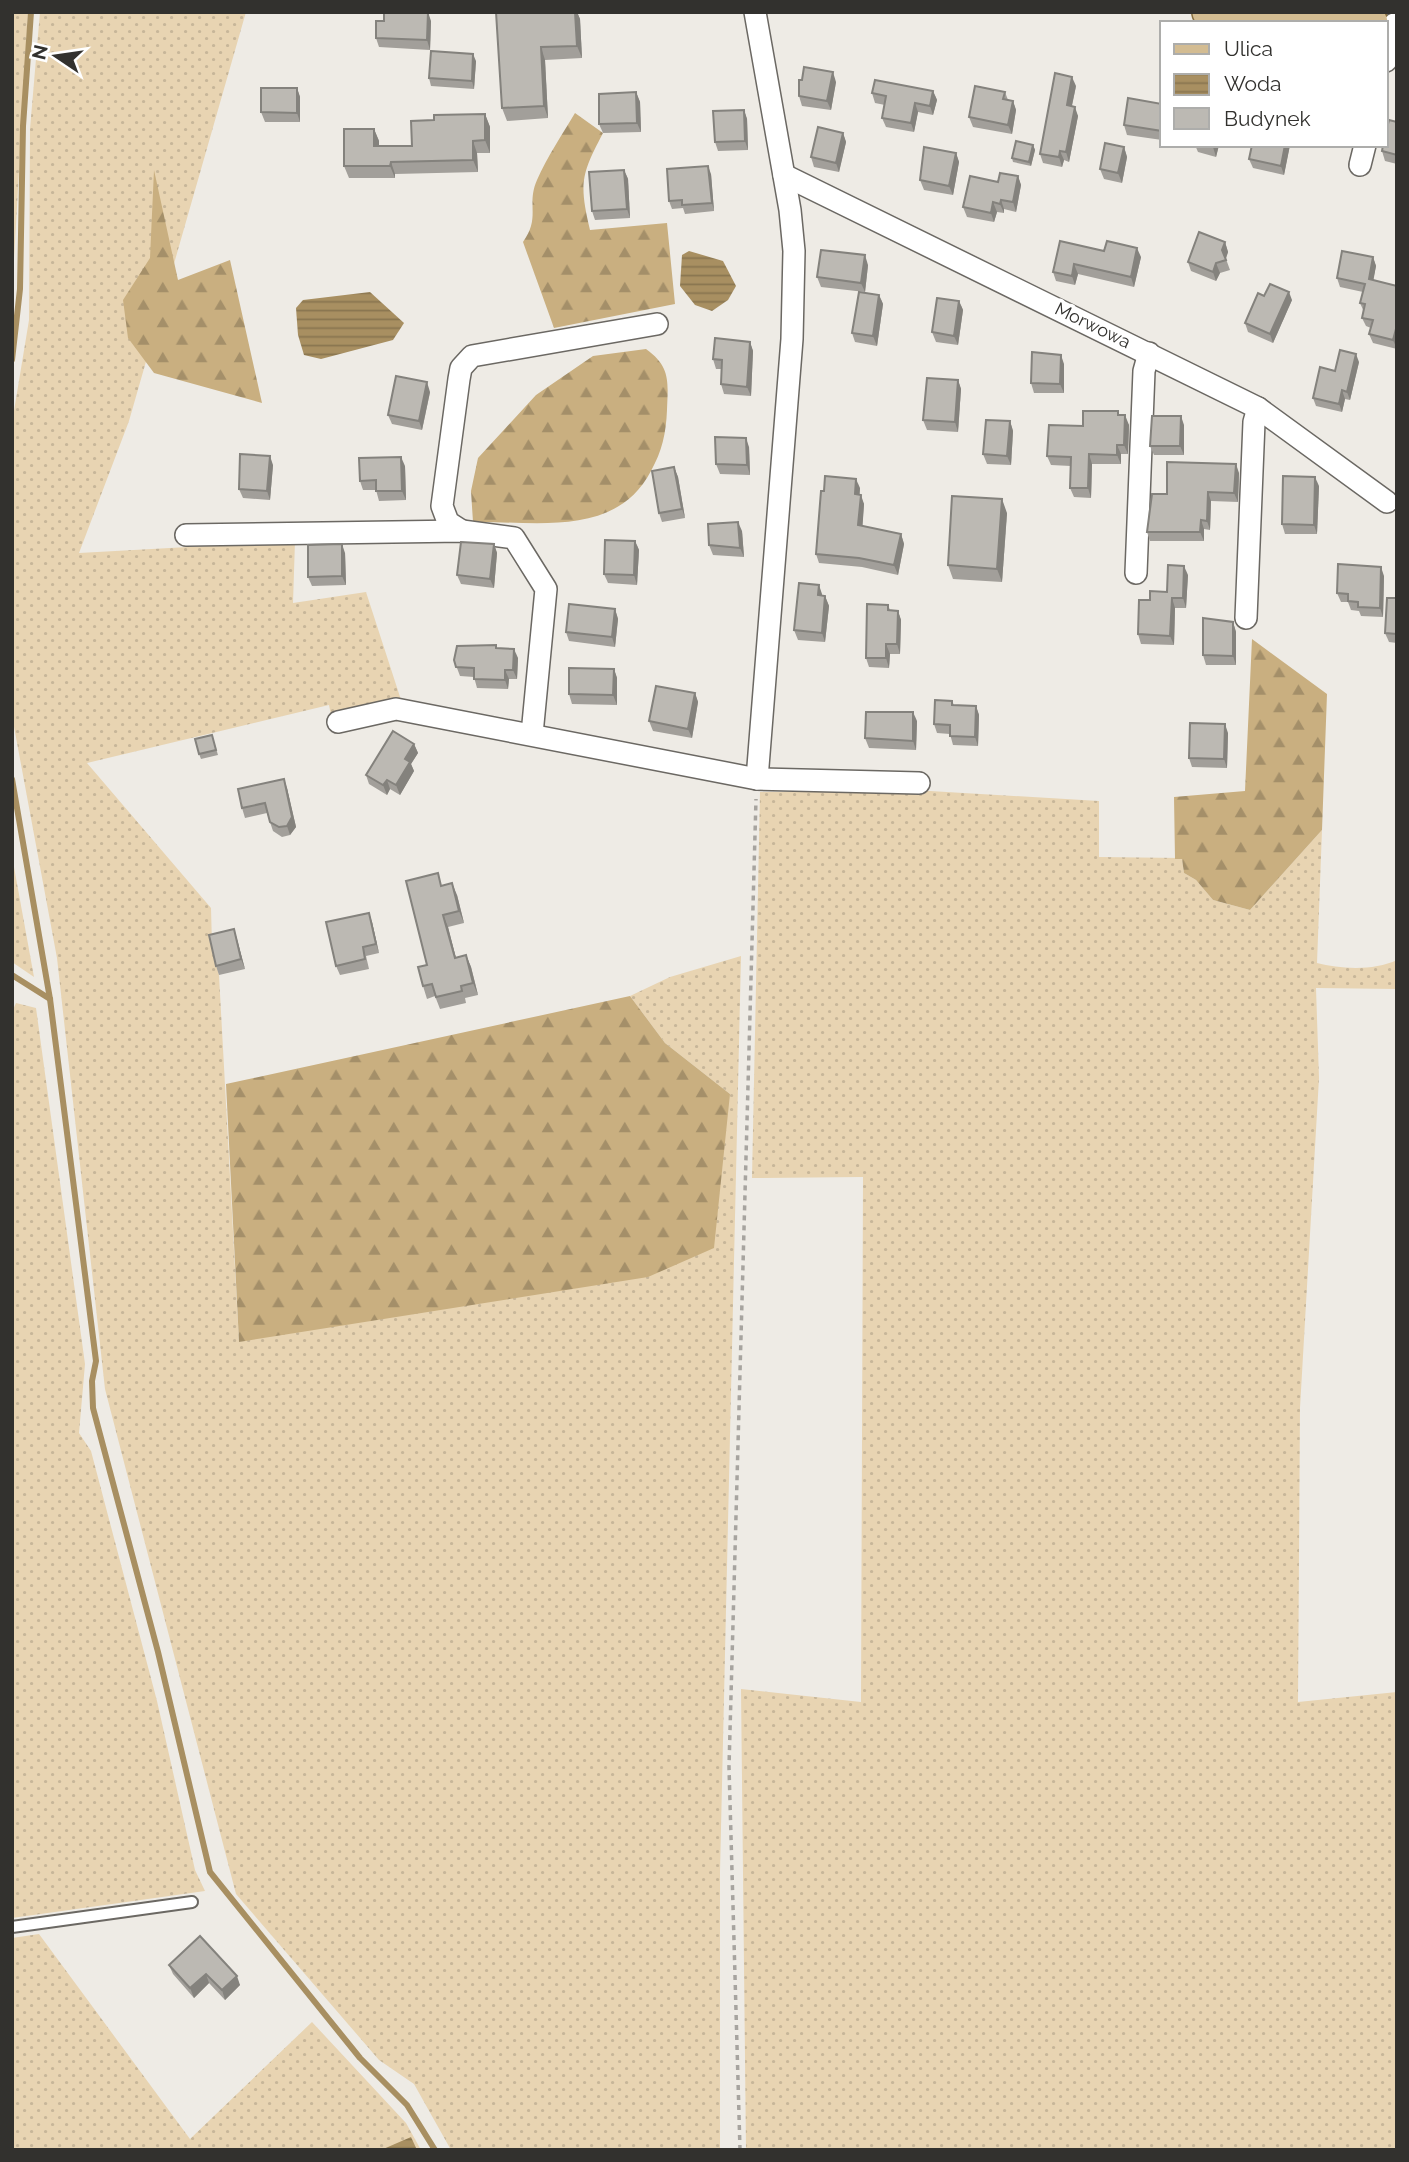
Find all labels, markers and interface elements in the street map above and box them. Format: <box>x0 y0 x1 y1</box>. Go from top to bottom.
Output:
north arrow <box>21 21 91 91</box>
legend <box>1160 21 1388 147</box>
text: Ulica <box>1224 36 1273 61</box>
text: N <box>27 43 52 62</box>
text: Woda <box>1224 71 1282 96</box>
text: Budynek <box>1224 106 1311 131</box>
street label: Morwowa <box>1052 298 1134 352</box>

